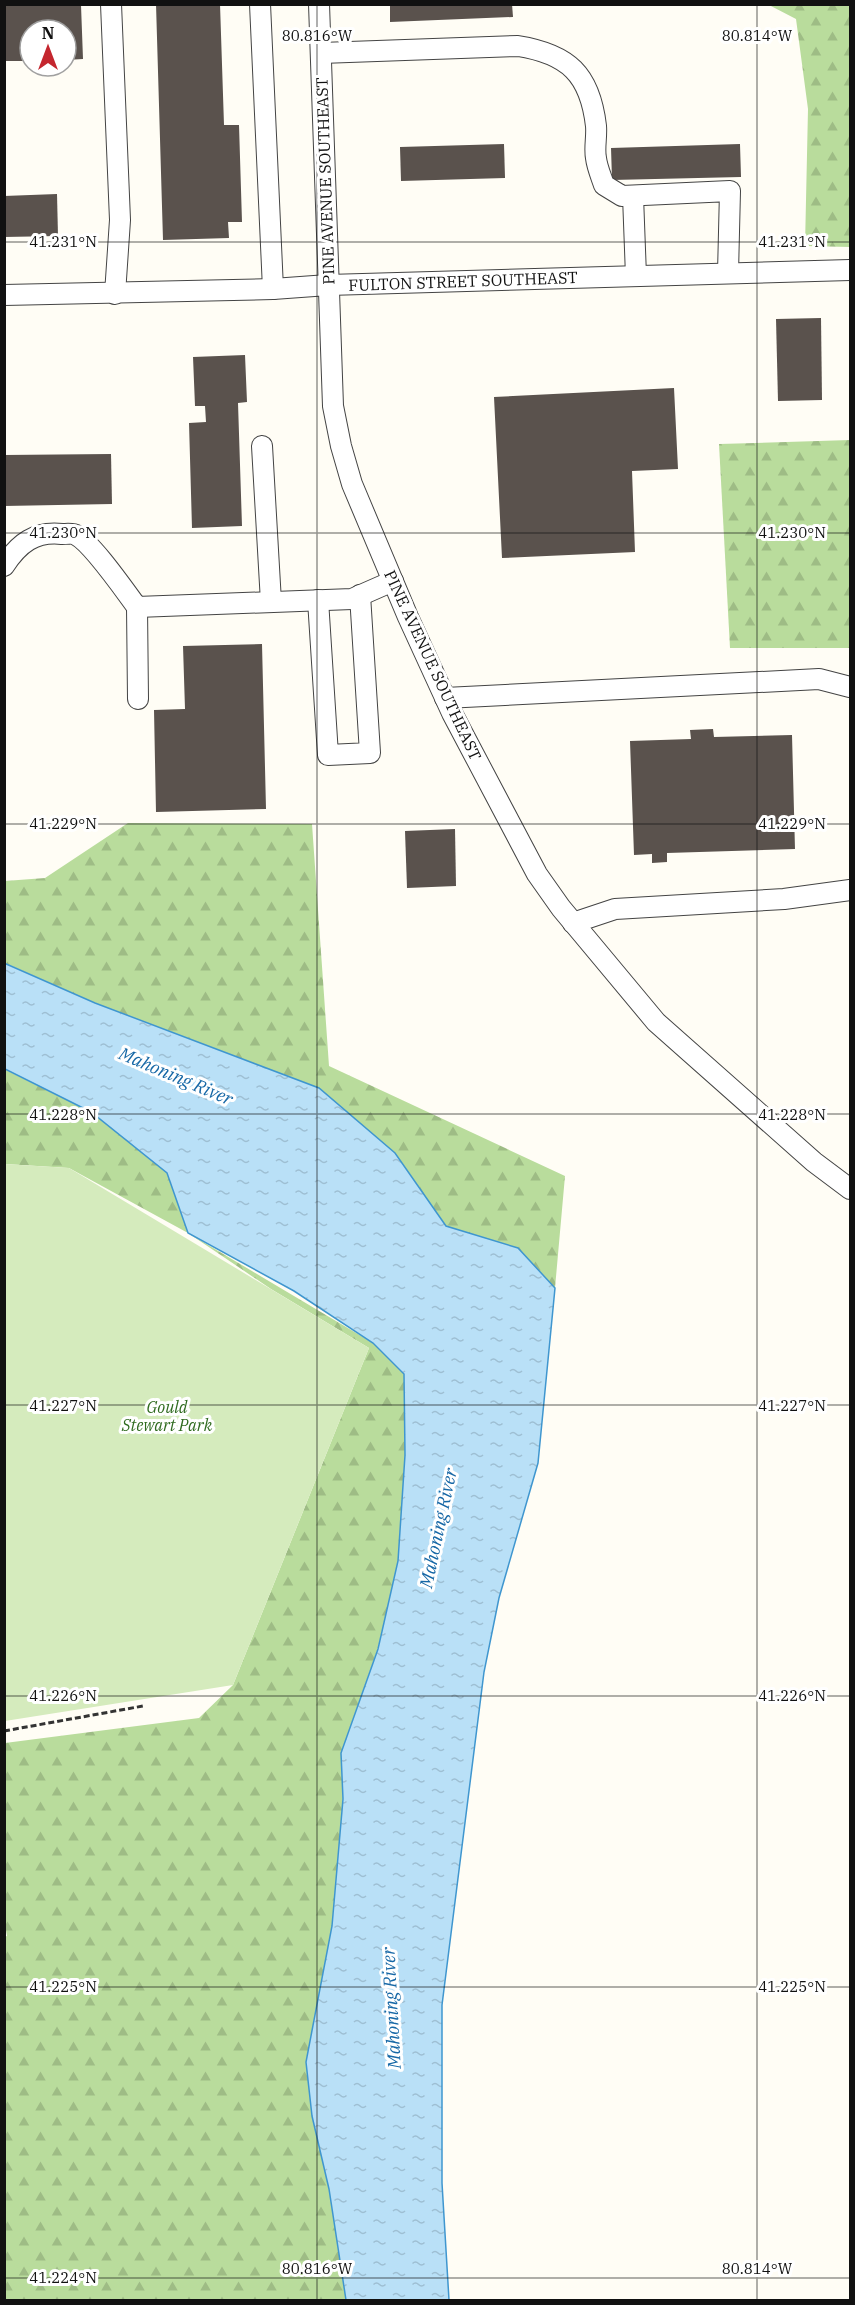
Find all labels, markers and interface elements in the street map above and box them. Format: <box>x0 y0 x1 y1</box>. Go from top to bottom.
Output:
north arrow <box>18 18 78 78</box>
text: N <box>42 23 54 43</box>
text: 80.816°W <box>282 26 353 45</box>
text: 80.814°W <box>722 26 793 45</box>
street label: PINE AVENUE SOUTHEAST <box>311 77 339 285</box>
text: 41.231°N <box>29 232 97 251</box>
text: 41.231°N <box>758 232 826 251</box>
street label: FULTON STREET SOUTHEAST <box>348 267 578 295</box>
text: 41.230°N <box>29 523 97 542</box>
text: 41.230°N <box>758 523 826 542</box>
street label: PINE AVENUE SOUTHEAST <box>380 567 486 763</box>
text: 41.229°N <box>29 814 97 833</box>
text: 41.229°N <box>758 814 826 833</box>
water label: Mahoning River <box>115 1041 238 1111</box>
text: 41.228°N <box>29 1105 97 1124</box>
text: 41.228°N <box>758 1105 826 1124</box>
text: 41.227°N <box>29 1396 97 1415</box>
text: 41.227°N <box>758 1396 826 1415</box>
park label: Gould Stewart Park <box>121 1397 213 1435</box>
water label: Mahoning River <box>414 1465 462 1591</box>
text: 41.226°N <box>29 1686 97 1705</box>
text: 41.226°N <box>758 1686 826 1705</box>
water label: Mahoning River <box>376 1945 406 2070</box>
text: 41.225°N <box>29 1977 97 1996</box>
text: 41.225°N <box>758 1977 826 1996</box>
text: 80.816°W <box>282 2259 353 2278</box>
text: 80.814°W <box>722 2259 793 2278</box>
text: 41.224°N <box>29 2268 97 2287</box>

